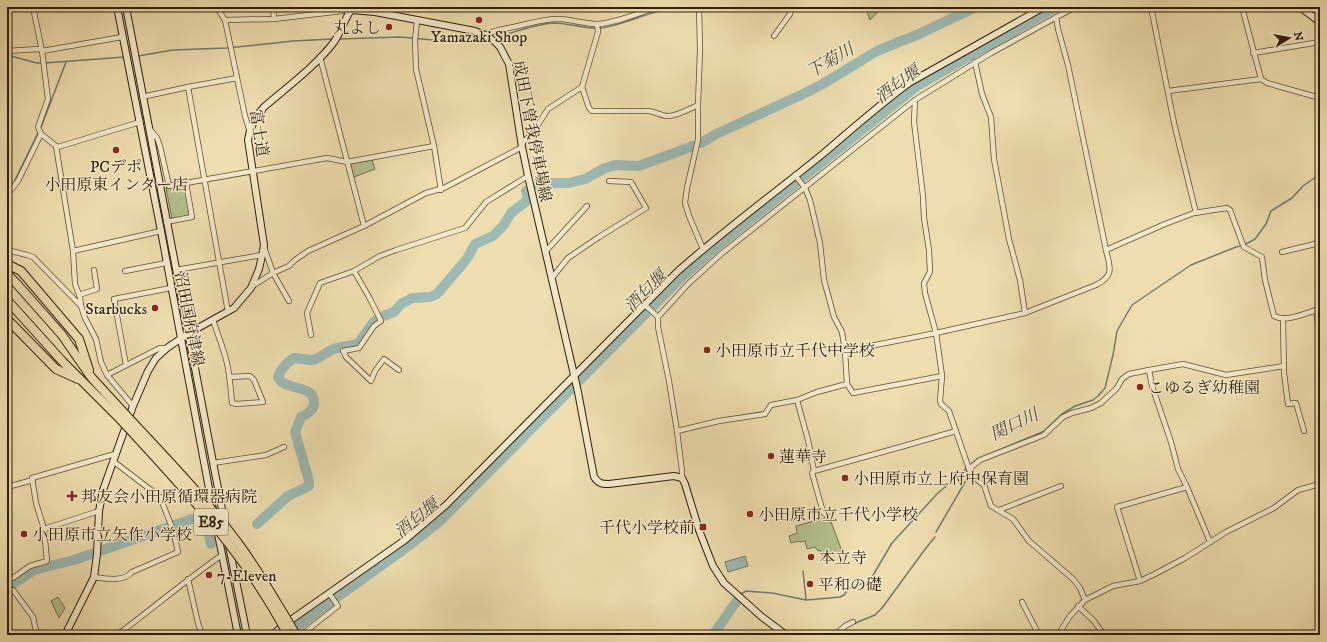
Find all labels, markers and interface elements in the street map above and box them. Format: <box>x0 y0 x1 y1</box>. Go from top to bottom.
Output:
marker: Yamazaki Shop <box>474 15 484 25</box>
place label: 丸よし <box>333 18 381 38</box>
north arrow <box>1269 18 1309 58</box>
marker: 丸よし <box>384 22 394 32</box>
place label: Yamazaki Shop <box>431 27 527 47</box>
text: N <box>1290 31 1306 42</box>
water label: 下菊川 <box>803 38 860 83</box>
street label: 成田下曽我停車場線 <box>508 59 556 204</box>
water label: 酒匂堰 <box>870 59 927 109</box>
street label: 富士道 <box>245 108 273 158</box>
marker: PCデポ 小田原東インター店 <box>111 145 121 155</box>
place label: PCデポ 小田原東インター店 <box>44 157 188 195</box>
water label: 酒匂堰 <box>620 264 674 318</box>
street label: 沼田国府津線 <box>170 270 208 368</box>
place label: Starbucks <box>85 299 147 319</box>
marker: Starbucks <box>150 303 160 313</box>
place label: 小田原市立千代中学校 <box>715 341 875 361</box>
marker: 小田原市立千代中学校 <box>702 345 712 355</box>
place label: こゆるぎ幼稚園 <box>1148 378 1260 398</box>
marker: こゆるぎ幼稚園 <box>1135 382 1145 392</box>
water label: 関口川 <box>987 403 1044 446</box>
place label: 蓮華寺 <box>779 447 827 467</box>
marker: 蓮華寺 <box>766 451 776 461</box>
place label: 小田原市立上府中保育園 <box>853 469 1029 489</box>
marker: 小田原市立上府中保育園 <box>840 473 850 483</box>
place label: 邦友会小田原循環器病院 <box>81 487 257 507</box>
marker: 邦友会小田原循環器病院 <box>66 490 78 502</box>
water label: 酒匂堰 <box>390 492 446 543</box>
place label: 小田原市立千代小学校 <box>758 505 918 525</box>
road number: E85 <box>194 509 228 535</box>
marker: 小田原市立千代小学校 <box>745 509 755 519</box>
place label: 千代小学校前 <box>599 518 695 538</box>
marker: 千代小学校前 <box>698 522 708 532</box>
place label: 小田原市立矢作小学校 <box>32 525 192 545</box>
marker: 小田原市立矢作小学校 <box>19 529 29 539</box>
place label: 本立寺 <box>819 548 867 568</box>
marker: 本立寺 <box>806 552 816 562</box>
place label: 7-Eleven <box>217 566 277 586</box>
marker: 7-Eleven <box>204 570 214 580</box>
place label: 平和の礎 <box>818 575 882 595</box>
marker: 平和の礎 <box>805 579 815 589</box>

